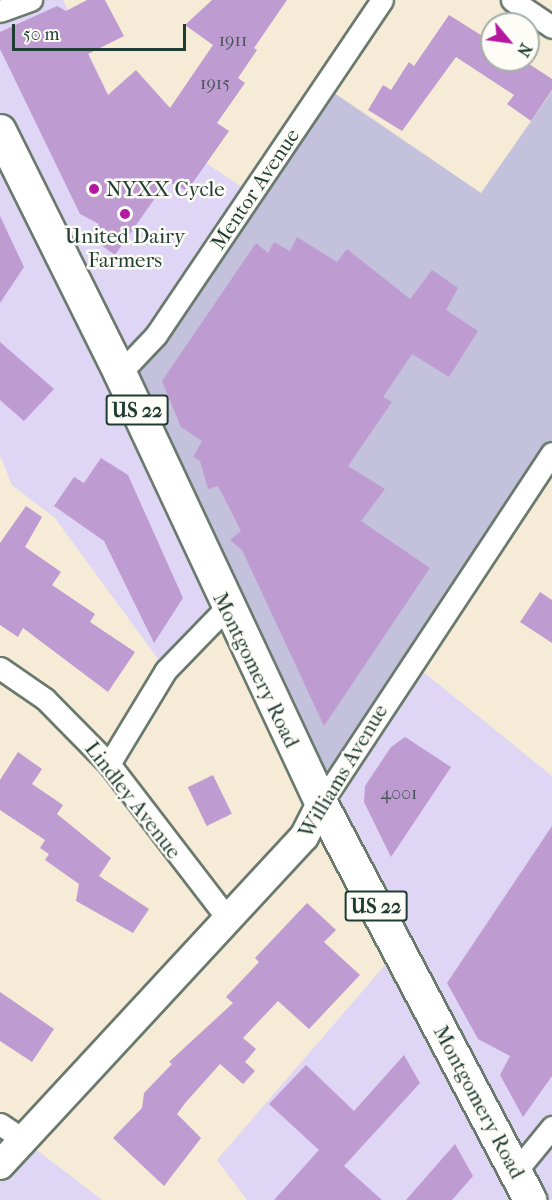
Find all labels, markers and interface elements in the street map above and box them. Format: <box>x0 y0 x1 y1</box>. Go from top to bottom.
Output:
scale bar <box>15 12 189 50</box>
north arrow <box>480 12 540 72</box>
text: 50 m <box>23 24 59 45</box>
house number: 1911 <box>219 30 247 52</box>
text: N <box>513 40 536 60</box>
house number: 1915 <box>200 73 230 95</box>
street label: Mentor Avenue <box>205 124 305 254</box>
place label: NYXX Cycle <box>106 176 225 202</box>
marker: NYXX Cycle <box>87 182 101 196</box>
marker: United Dairy Farmers <box>118 207 132 221</box>
place label: United Dairy Farmers <box>65 223 185 273</box>
road number: US 22 <box>106 393 168 427</box>
street label: Montgomery Road <box>207 588 305 752</box>
street label: Williams Avenue <box>293 699 393 843</box>
street label: Lindley Avenue <box>79 736 187 864</box>
house number: 4001 <box>381 783 417 805</box>
road number: US 22 <box>344 889 407 923</box>
street label: Montgomery Road <box>428 1021 530 1183</box>

